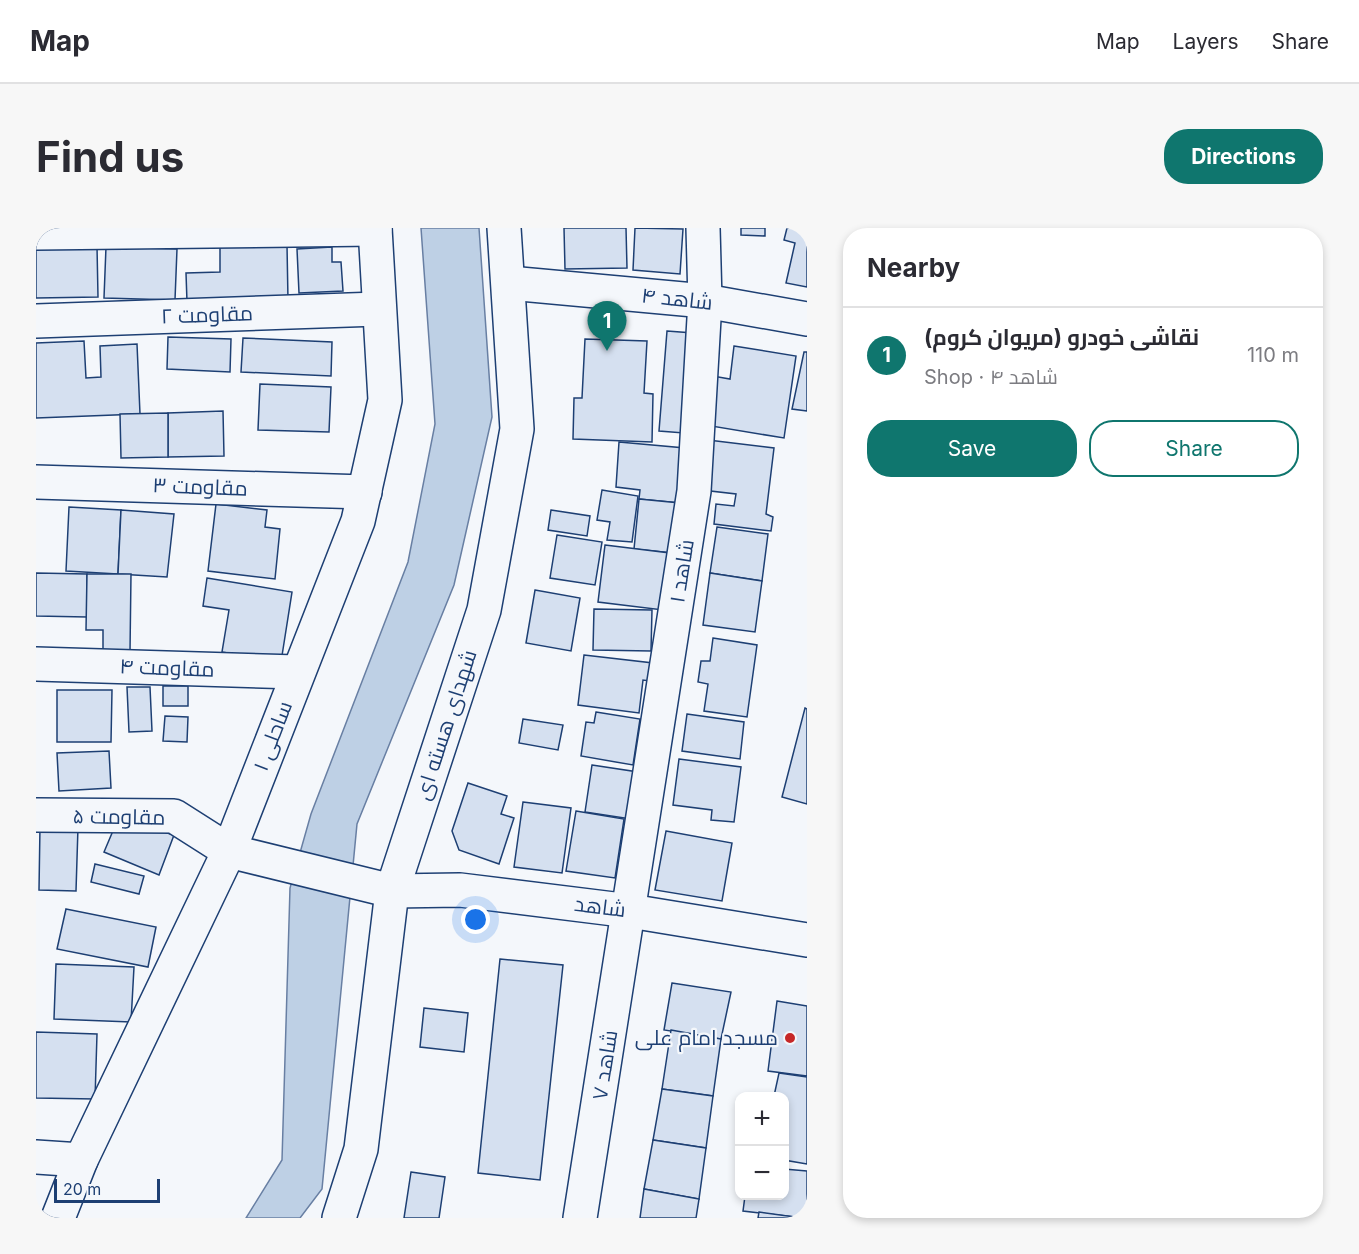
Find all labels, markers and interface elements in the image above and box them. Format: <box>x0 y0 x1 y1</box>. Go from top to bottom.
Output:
text: Map <box>30 24 90 58</box>
text: Map <box>1096 29 1140 54</box>
text: Layers <box>1173 29 1239 54</box>
text: Share <box>1272 29 1329 54</box>
button: Directions <box>1164 129 1323 184</box>
text: Find us <box>36 131 184 182</box>
text: Nearby <box>867 252 960 283</box>
street label: شاهد ۴ <box>640 282 714 315</box>
street label: مقاومت ۲ <box>160 300 253 329</box>
pin: 1 <box>588 302 626 351</box>
text: نقاشی خودرو (مریوان کروم) <box>924 324 1199 350</box>
text: 1 <box>882 343 891 367</box>
text: 110 m <box>1247 343 1299 367</box>
text: Shop · شاهد ۴ <box>924 365 1058 389</box>
button: Save <box>867 420 1077 477</box>
button: Share <box>1089 420 1299 477</box>
street label: مقاومت ۳ <box>152 472 248 501</box>
street label: شاهد ۱ <box>664 537 699 604</box>
street label: شهدای هسته ای <box>409 647 483 803</box>
street label: مقاومت ۴ <box>119 653 215 682</box>
street label: ساحلی ۱ <box>248 697 298 775</box>
street label: مقاومت ۵ <box>73 803 166 830</box>
street label: شاهد <box>573 891 627 922</box>
your location <box>461 905 490 934</box>
place label: مسجد امام علی <box>635 1025 778 1052</box>
street label: شاهد ۷ <box>587 1028 622 1102</box>
marker: مسجد امام علی <box>783 1031 797 1045</box>
map controls <box>735 1092 789 1200</box>
button: + <box>735 1092 789 1146</box>
button: − <box>735 1146 789 1200</box>
scale bar <box>54 1176 160 1204</box>
text: 20 m <box>63 1179 101 1199</box>

